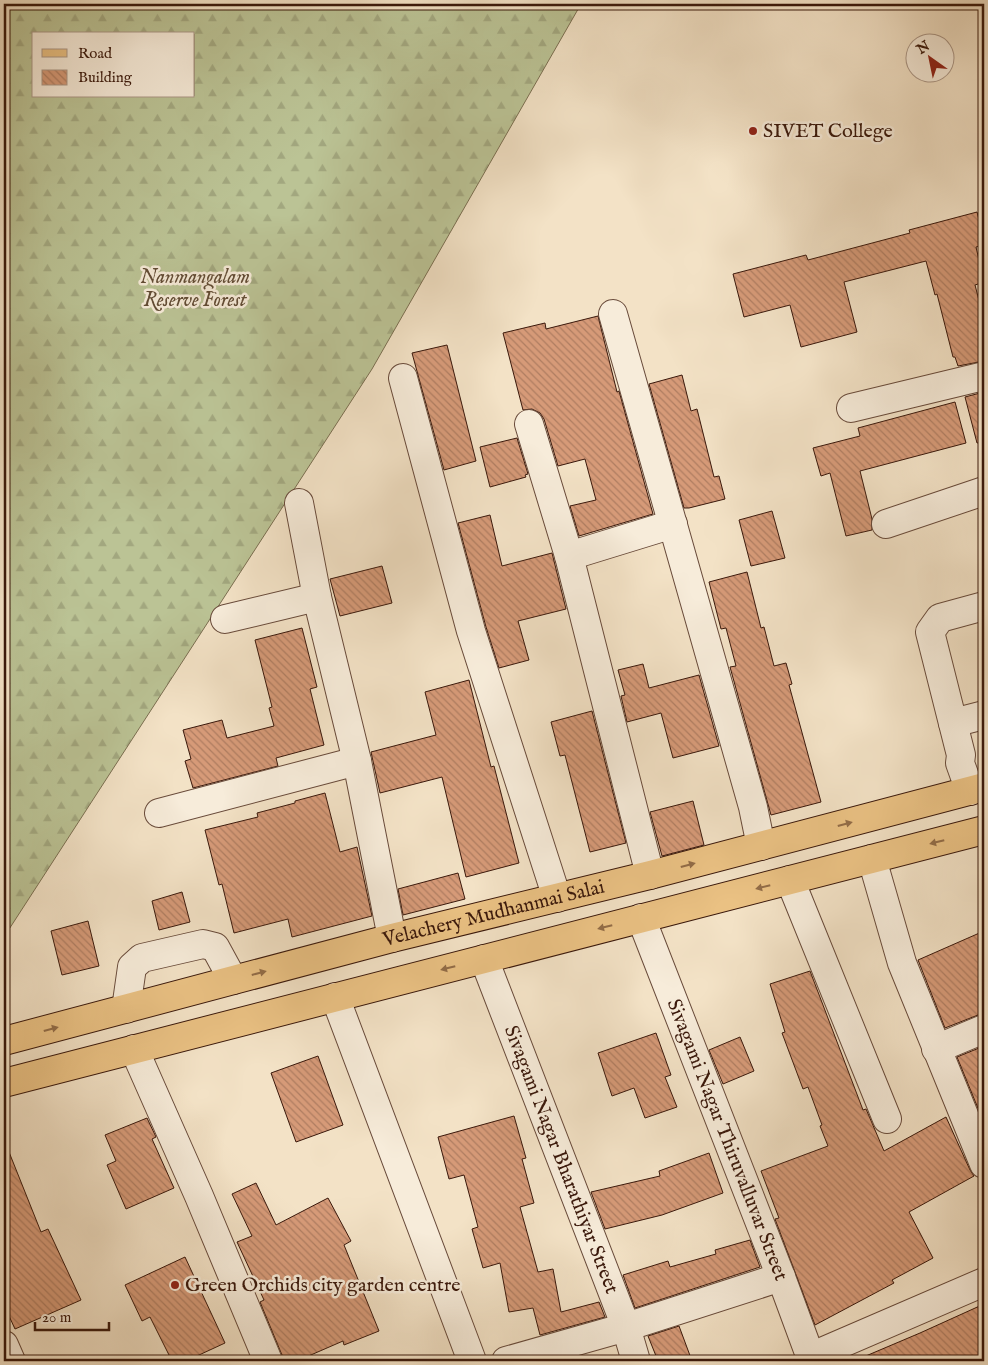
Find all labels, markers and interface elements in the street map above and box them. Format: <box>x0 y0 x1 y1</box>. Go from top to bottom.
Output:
legend <box>32 32 195 98</box>
north arrow <box>906 32 956 82</box>
text: N <box>913 37 933 59</box>
text: Road <box>78 44 113 63</box>
text: Building <box>78 68 133 87</box>
place label: SIVET College <box>763 119 893 144</box>
marker: SIVET College <box>747 125 759 137</box>
park label: Nanmangalam Reserve Forest <box>140 265 250 313</box>
one-way arrow <box>837 820 852 828</box>
one-way arrow <box>930 838 945 846</box>
one-way arrow <box>680 861 695 869</box>
street label: Velachery Mudhanmai Salai <box>379 874 607 953</box>
one-way arrow <box>755 883 770 891</box>
one-way arrow <box>598 924 613 932</box>
one-way arrow <box>441 964 456 972</box>
one-way arrow <box>251 969 266 977</box>
street label: Sivagami Nagar Thiruvalluvar Street <box>661 995 794 1284</box>
street label: Sivagami Nagar Bharathiyar Street <box>498 1022 624 1297</box>
one-way arrow <box>43 1025 58 1033</box>
place label: Green Orchids city garden centre <box>185 1273 461 1298</box>
marker: Green Orchids city garden centre <box>169 1279 181 1291</box>
scale bar <box>35 1300 109 1332</box>
text: 20 m <box>42 1308 72 1327</box>

